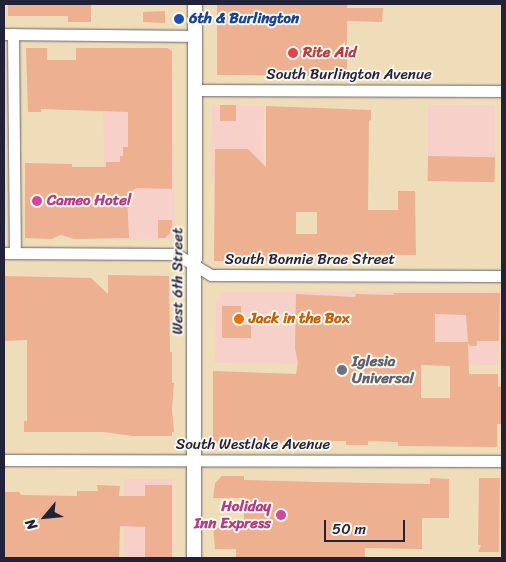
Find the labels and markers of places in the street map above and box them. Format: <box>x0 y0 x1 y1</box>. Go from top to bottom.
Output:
place label: 6th & Burlington <box>189 10 299 28</box>
marker: 6th & Burlington <box>173 13 185 25</box>
place label: Rite Aid <box>303 44 356 62</box>
marker: Rite Aid <box>287 47 299 59</box>
place label: Cameo Hotel <box>47 192 131 210</box>
marker: Cameo Hotel <box>31 195 43 207</box>
place label: Jack in the Box <box>249 310 350 328</box>
marker: Jack in the Box <box>233 313 245 325</box>
place label: Iglesia Universal <box>352 352 414 387</box>
marker: Iglesia Universal <box>336 364 348 376</box>
place label: Holiday Inn Express <box>193 497 271 532</box>
marker: Holiday Inn Express <box>275 509 287 521</box>

